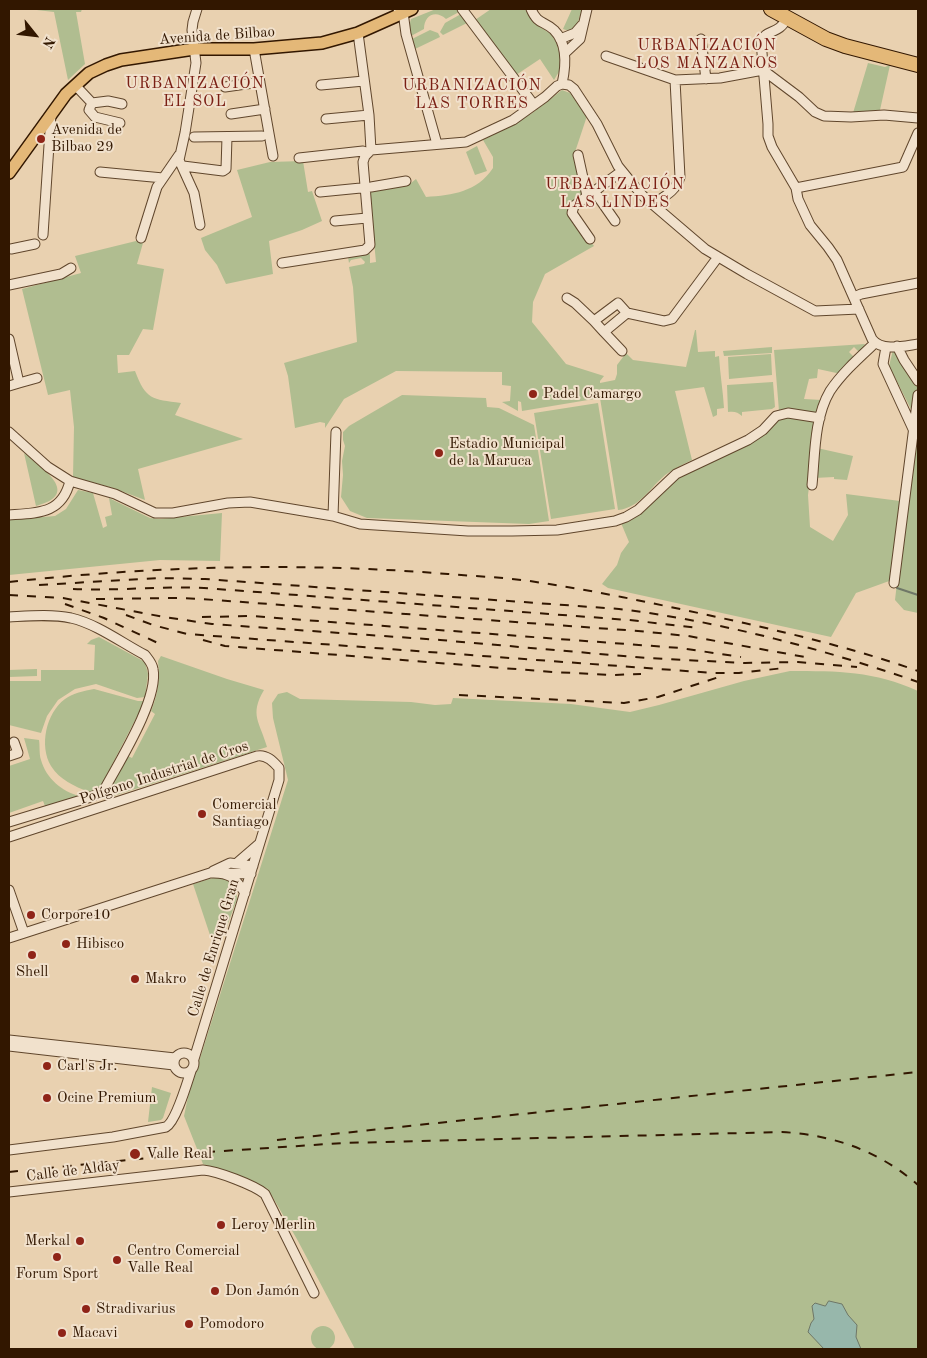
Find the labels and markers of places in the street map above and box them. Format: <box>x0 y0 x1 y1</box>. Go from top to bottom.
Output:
place label: Avenida de Bilbao 29 <box>51 121 122 156</box>
marker: Avenida de Bilbao 29 <box>35 133 47 145</box>
place label: Padel Camargo <box>543 385 641 403</box>
marker: Padel Camargo <box>527 388 539 400</box>
place label: Estadio Municipal de la Maruca <box>449 435 565 470</box>
marker: Estadio Municipal de la Maruca <box>433 447 445 459</box>
place label: Comercial Santiago <box>212 796 276 831</box>
marker: Comercial Santiago <box>196 808 208 820</box>
place label: Corpore10 <box>41 906 110 924</box>
marker: Corpore10 <box>25 909 37 921</box>
place label: Hibisco <box>76 935 124 953</box>
marker: Hibisco <box>60 938 72 950</box>
marker: Shell <box>26 949 38 961</box>
place label: Shell <box>16 963 48 981</box>
place label: Makro <box>145 970 186 988</box>
marker: Makro <box>129 973 141 985</box>
place label: Carl's Jr. <box>57 1057 117 1075</box>
marker: Carl's Jr. <box>41 1060 53 1072</box>
place label: Ocine Premium <box>57 1089 156 1107</box>
marker: Ocine Premium <box>41 1092 53 1104</box>
place label: Valle Real <box>146 1145 212 1163</box>
marker: Valle Real <box>128 1147 142 1161</box>
place label: Leroy Merlin <box>231 1216 316 1234</box>
marker: Leroy Merlin <box>215 1219 227 1231</box>
place label: Merkal <box>25 1232 70 1250</box>
marker: Merkal <box>74 1235 86 1247</box>
place label: Centro Comercial Valle Real <box>127 1242 240 1277</box>
marker: Forum Sport <box>51 1251 63 1263</box>
marker: Centro Comercial Valle Real <box>111 1254 123 1266</box>
place label: Forum Sport <box>16 1265 98 1283</box>
place label: Don Jamón <box>225 1282 299 1300</box>
marker: Don Jamón <box>209 1285 221 1297</box>
place label: Stradivarius <box>96 1300 176 1318</box>
marker: Stradivarius <box>80 1303 92 1315</box>
place label: Pomodoro <box>199 1315 264 1333</box>
marker: Pomodoro <box>183 1318 195 1330</box>
place label: Macavi <box>72 1324 117 1342</box>
marker: Macavi <box>56 1327 68 1339</box>

